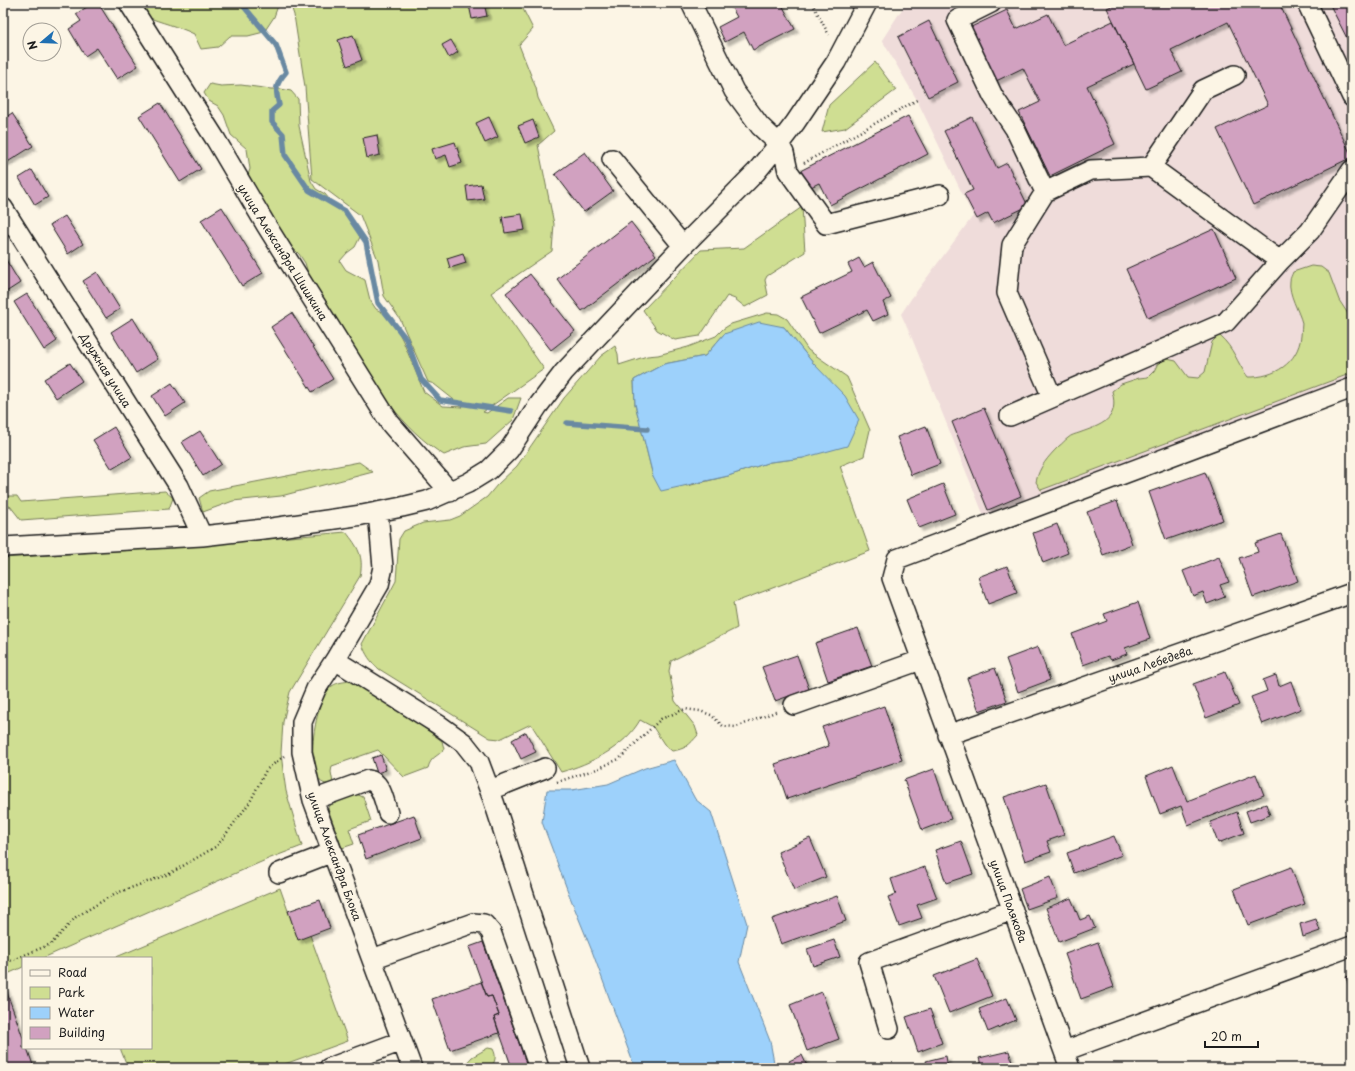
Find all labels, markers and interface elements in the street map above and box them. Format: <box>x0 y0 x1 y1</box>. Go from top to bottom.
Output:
north arrow <box>22 22 62 62</box>
text: N <box>23 38 42 52</box>
street label: улица Александра Шишкина <box>234 180 332 324</box>
street label: Дружная улица <box>76 329 136 411</box>
street label: улица Лебедева <box>1106 642 1194 686</box>
street label: улица Александра Блока <box>304 789 366 923</box>
street label: улица Полякова <box>986 857 1032 945</box>
legend <box>22 957 152 1049</box>
text: Road <box>58 963 87 981</box>
text: Park <box>58 983 85 1001</box>
text: Water <box>58 1003 95 1021</box>
text: Building <box>58 1023 105 1041</box>
scale bar <box>1205 1023 1258 1049</box>
text: 20 m <box>1211 1027 1242 1045</box>

